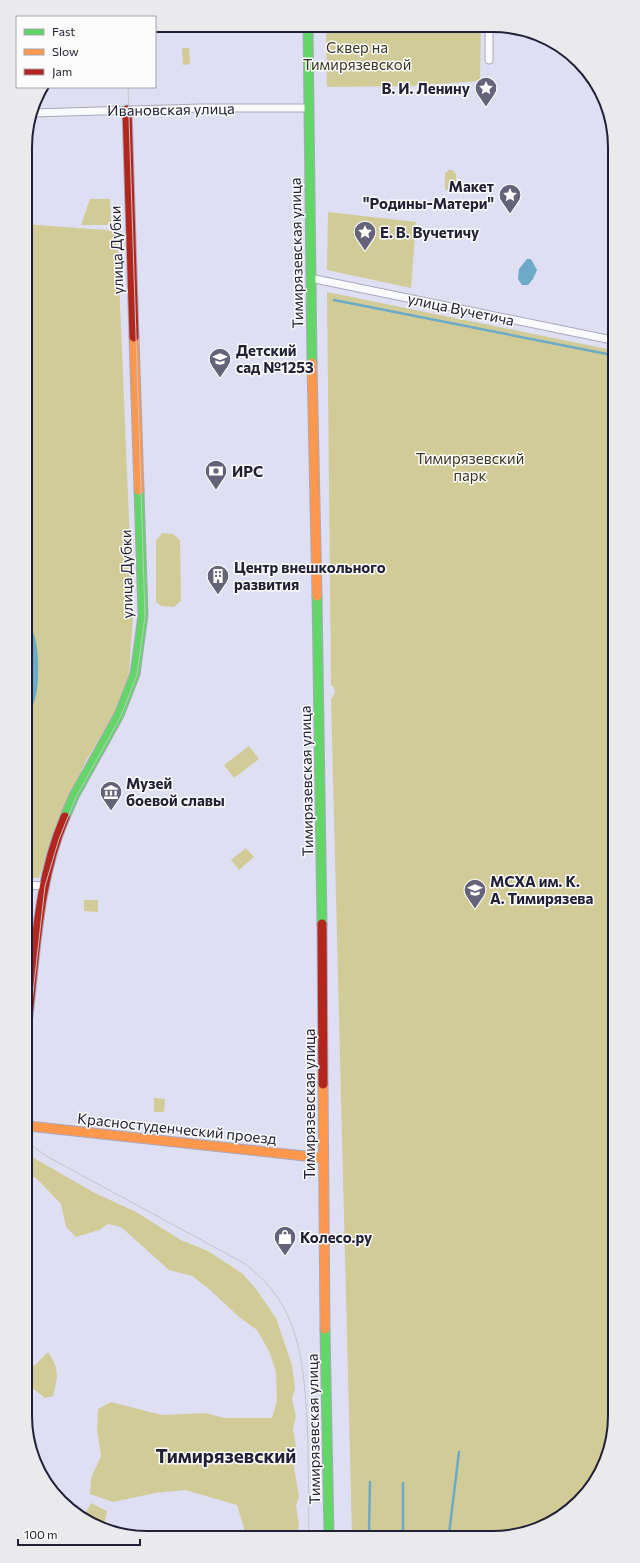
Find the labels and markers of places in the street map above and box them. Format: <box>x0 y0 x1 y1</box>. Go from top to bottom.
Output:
place icon: В. И. Ленину <box>473 75 499 108</box>
place label: В. И. Ленину <box>382 79 471 97</box>
place label: Макет "Родины-Матери" <box>363 177 494 212</box>
place icon: Макет "Родины-Матери" <box>497 182 523 215</box>
place icon: Е. В. Вучетичу <box>352 219 378 252</box>
place label: Е. В. Вучетичу <box>380 223 480 241</box>
place label: Детский сад №1253 <box>236 341 314 376</box>
school or university icon: Детский сад №1253 <box>207 346 233 379</box>
bank icon: ИРС <box>203 458 229 491</box>
place label: ИРС <box>232 462 263 480</box>
place label: Центр внешкольного развития <box>234 558 386 593</box>
building icon: Центр внешкольного развития <box>205 563 231 596</box>
place label: Музей боевой славы <box>126 774 225 809</box>
museum icon: Музей боевой славы <box>98 779 124 812</box>
place label: МСХА им. К. А. Тимирязева <box>490 872 594 907</box>
school or university icon: МСХА им. К. А. Тимирязева <box>462 877 488 910</box>
shop icon: Колесо.ру <box>272 1224 298 1257</box>
place label: Колесо.ру <box>300 1228 373 1246</box>

